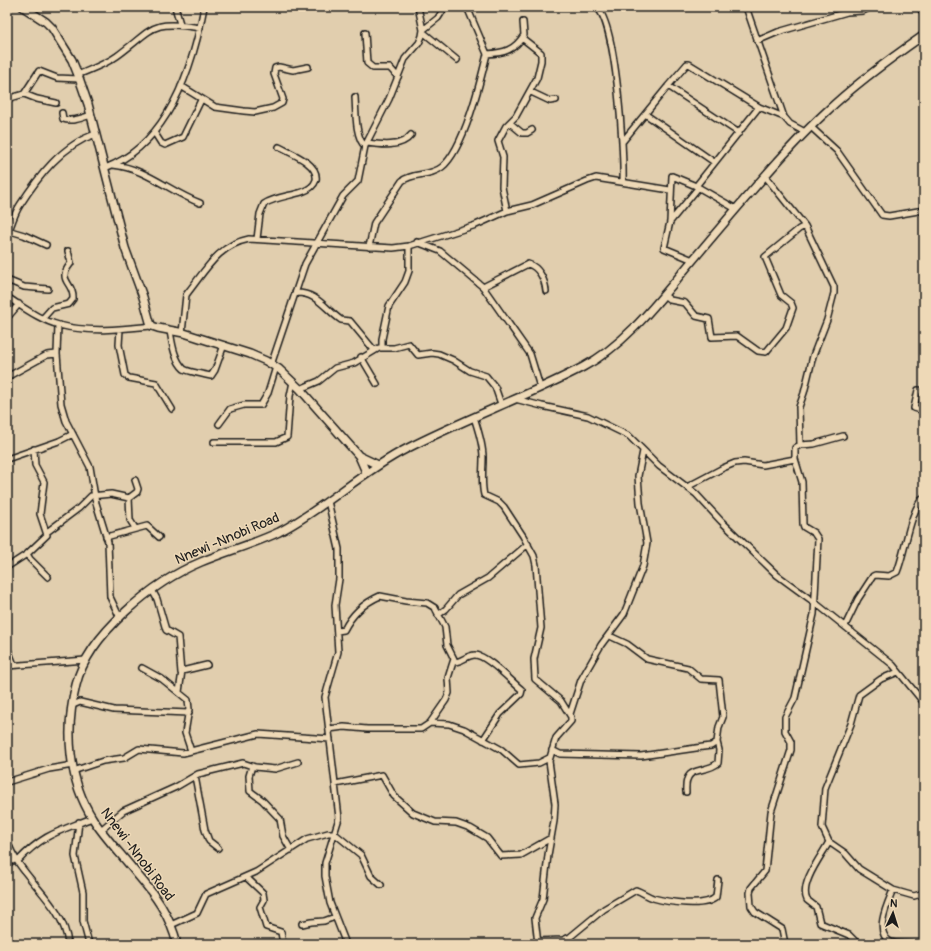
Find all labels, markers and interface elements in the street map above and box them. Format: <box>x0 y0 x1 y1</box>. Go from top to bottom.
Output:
street label: Nnewi -Nnobi Road <box>172 509 282 568</box>
street label: Nnewi -Nnobi Road <box>97 805 178 904</box>
north arrow <box>873 893 913 933</box>
text: N <box>889 897 898 910</box>

